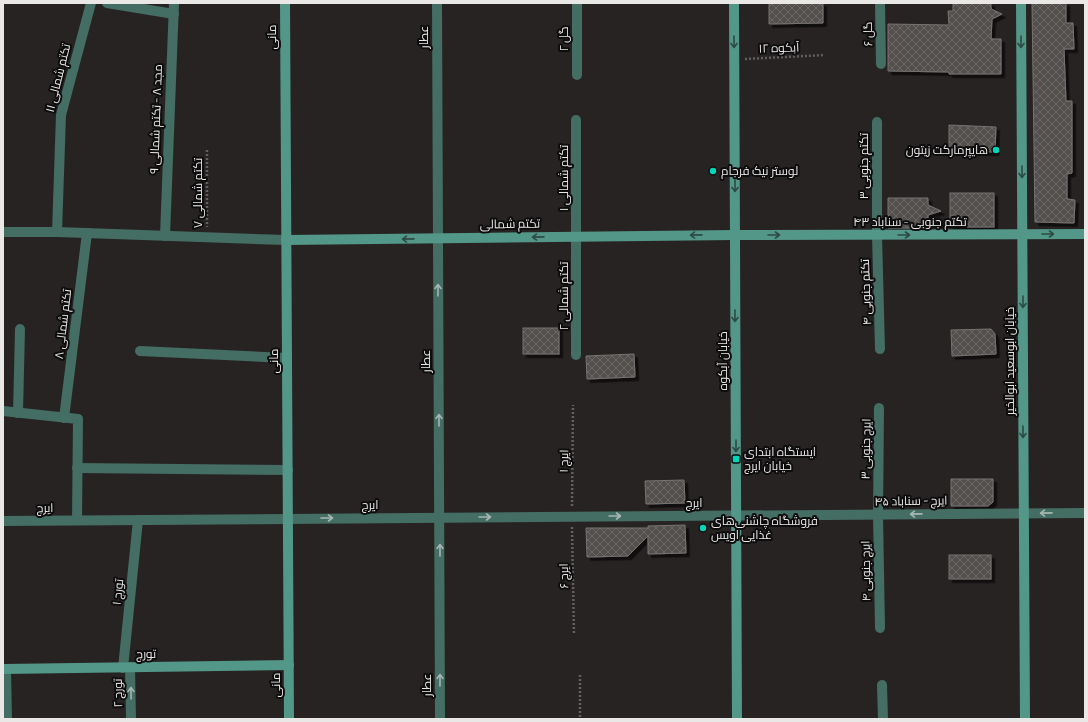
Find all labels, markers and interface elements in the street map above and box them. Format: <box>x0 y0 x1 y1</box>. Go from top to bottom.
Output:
street label: گل ۶ <box>860 22 875 46</box>
street label: مانی <box>264 24 279 50</box>
street label: عطار <box>416 26 431 49</box>
street label: گل ۲ <box>556 26 571 52</box>
one-way arrow <box>730 35 738 48</box>
one-way arrow <box>1017 35 1025 48</box>
street label: آبکوه ۱۲ <box>758 39 800 56</box>
street label: تکتم شمالی ۱۱ <box>42 41 74 114</box>
street label: مجد ۸ - تکتم شمالی ۹ <box>146 64 166 174</box>
street label: تکتم جنوبی ۳ <box>856 132 872 199</box>
place label: هایپرمارکت زیتون <box>906 142 988 159</box>
street label: تکتم شمالی ۱ <box>556 144 572 211</box>
marker: هایپرمارکت زیتون <box>991 145 1001 155</box>
street label: تکتم شمالی ۷ <box>190 157 206 228</box>
place label: لوستر نیک فرجام <box>721 163 798 179</box>
one-way arrow <box>1018 165 1026 178</box>
marker: لوستر نیک فرجام <box>708 166 718 176</box>
one-way arrow <box>731 179 739 192</box>
street label: تکتم جنوبی - سناباد ۴۳ <box>853 214 968 230</box>
street label: تکتم شمالی <box>480 215 541 233</box>
one-way arrow <box>1041 230 1054 238</box>
one-way arrow <box>690 231 703 239</box>
one-way arrow <box>767 231 780 239</box>
one-way arrow <box>897 231 910 239</box>
one-way arrow <box>532 233 545 241</box>
one-way arrow <box>402 235 415 243</box>
street label: تکتم جنوبی ۴ <box>857 258 875 325</box>
street label: تکتم شمالی ۲ <box>556 261 572 331</box>
one-way arrow <box>435 284 442 297</box>
street label: تکتم شمالی ۸ <box>51 287 75 360</box>
one-way arrow <box>1019 295 1027 308</box>
street label: خیابان ابوسعید ابوالخیر <box>1002 307 1017 416</box>
one-way arrow <box>731 309 739 322</box>
street label: خیابان آبکوه <box>715 331 730 391</box>
street label: مانی <box>266 348 281 374</box>
street label: عطار <box>418 350 433 373</box>
one-way arrow <box>435 414 443 427</box>
street label: ایرج جنوبی ۳ <box>857 418 875 480</box>
one-way arrow <box>1019 425 1027 438</box>
one-way arrow <box>732 439 740 452</box>
place label: ایستگاه ابتدای خیابان ایرج <box>744 444 816 474</box>
street label: ایرج ۱ <box>556 449 572 473</box>
marker: ایستگاه ابتدای خیابان ایرج <box>731 454 741 464</box>
street label: ایرج - سناباد ۴۵ <box>874 492 948 510</box>
street label: ایرج <box>686 495 703 511</box>
street label: ایرج <box>362 497 379 513</box>
street label: ایرج <box>36 500 54 516</box>
one-way arrow <box>1040 509 1053 517</box>
one-way arrow <box>910 510 923 518</box>
one-way arrow <box>478 513 491 521</box>
one-way arrow <box>608 513 621 520</box>
place label: فروشگاه چاشنی‌های غذایی اویس <box>711 513 818 542</box>
one-way arrow <box>320 514 333 522</box>
marker: فروشگاه چاشنی‌های غذایی اویس <box>698 523 708 533</box>
street label: ایرج جنوبی ۴ <box>857 541 875 601</box>
one-way arrow <box>436 544 444 557</box>
street label: ایرج ۶ <box>556 563 572 589</box>
street label: تورج ۱ <box>109 577 127 606</box>
street label: تورج <box>136 646 157 662</box>
street label: مانی <box>268 672 283 698</box>
street label: عطار <box>419 674 434 697</box>
one-way arrow <box>436 674 444 687</box>
street label: تورج ۲ <box>110 678 126 708</box>
one-way arrow <box>127 687 135 700</box>

